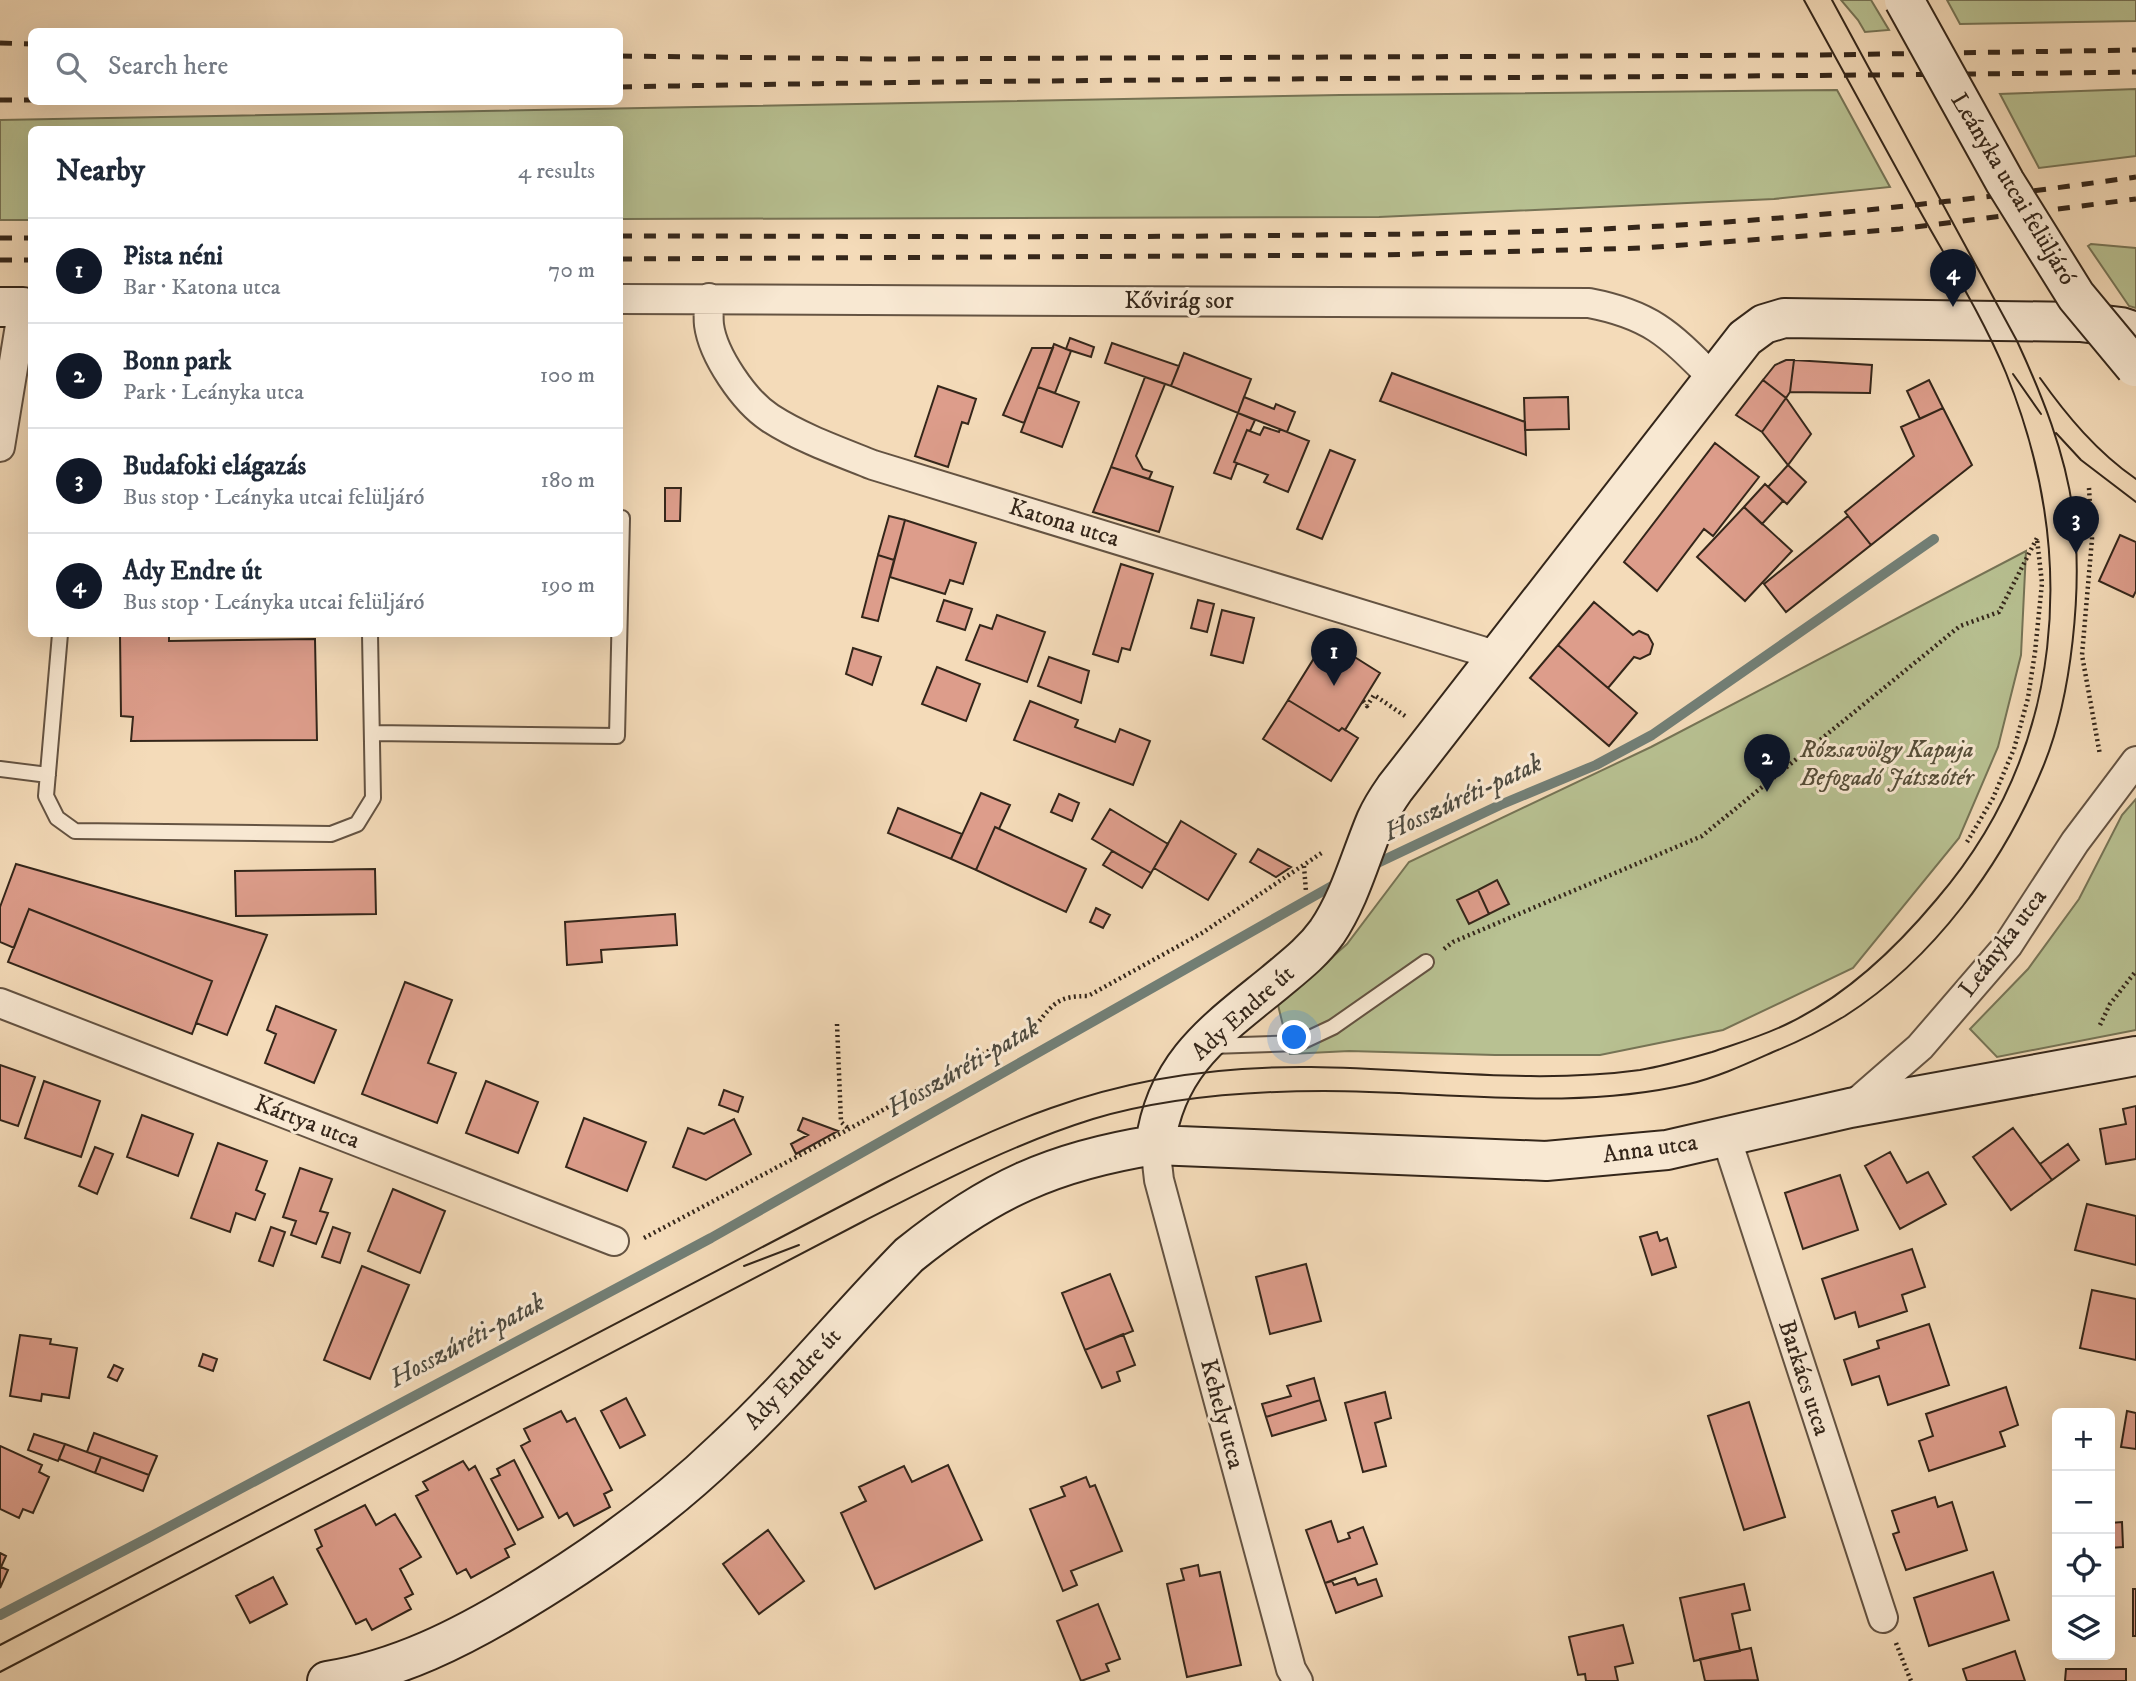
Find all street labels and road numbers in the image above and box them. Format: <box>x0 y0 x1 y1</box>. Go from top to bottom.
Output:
street label: Leányka utcai felüljáró <box>1944 87 2082 291</box>
street label: Kővirág sor <box>1124 286 1234 316</box>
street label: Katona utca <box>1005 492 1124 554</box>
street label: Leányka utca <box>1953 882 2054 1003</box>
street label: Ady Endre út <box>1185 959 1301 1067</box>
street label: Kártya utca <box>250 1088 365 1156</box>
street label: Anna utca <box>1601 1127 1700 1171</box>
street label: Barkács utca <box>1771 1316 1837 1440</box>
street label: Ady Endre út <box>738 1322 848 1436</box>
street label: Kehely utca <box>1193 1356 1251 1473</box>

